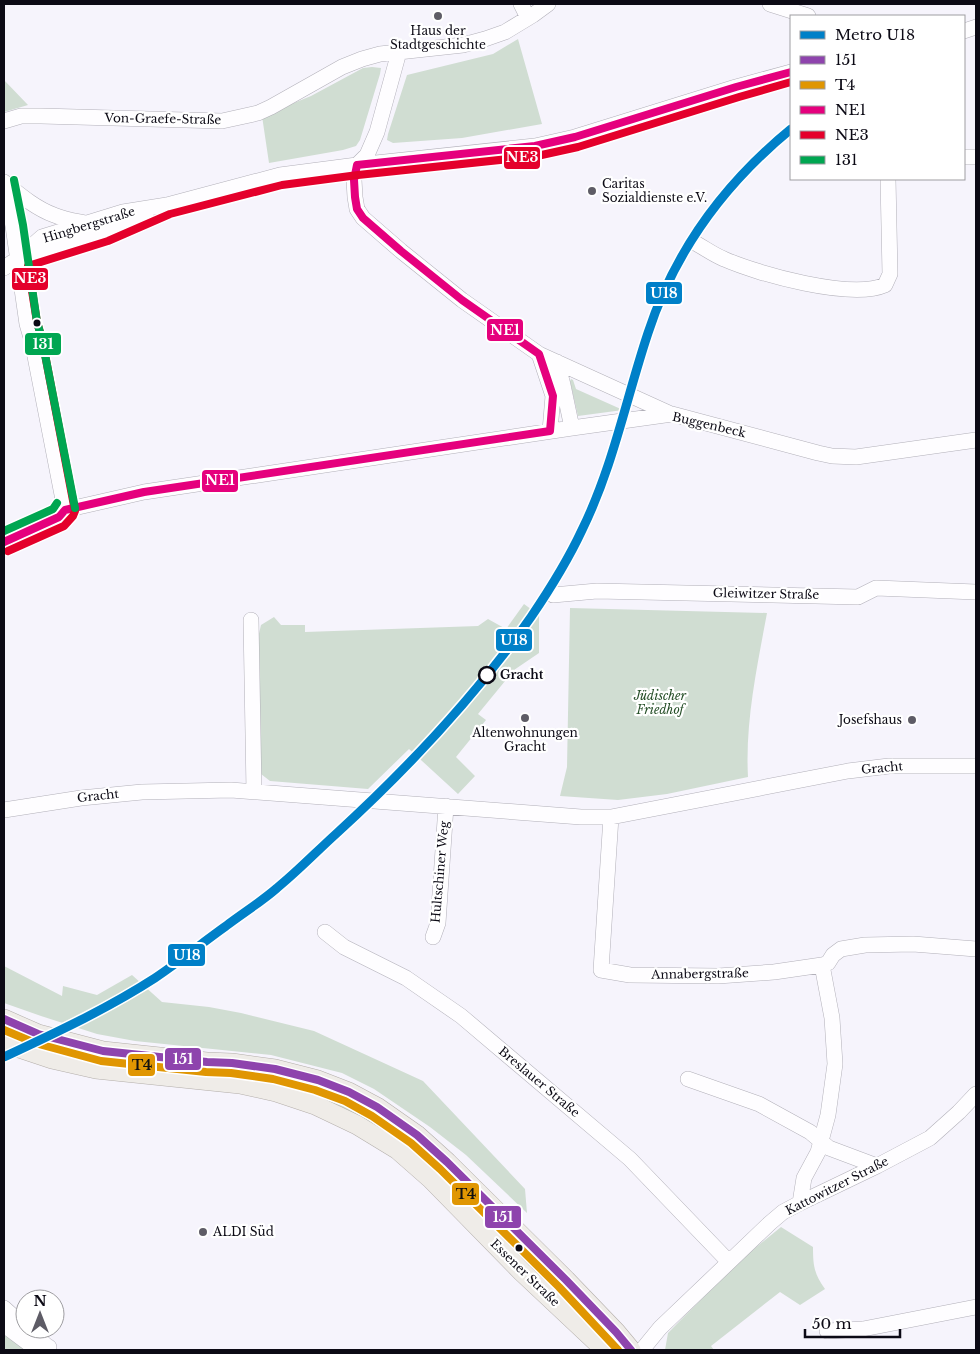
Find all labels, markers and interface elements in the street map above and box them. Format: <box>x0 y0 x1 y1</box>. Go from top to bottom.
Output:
marker: Haus der Stadtgeschichte <box>432 10 444 22</box>
legend <box>790 15 965 180</box>
place label: Haus der Stadtgeschichte <box>390 23 486 52</box>
text: Metro U18 <box>835 25 915 44</box>
text: 151 <box>835 50 857 69</box>
text: T4 <box>835 75 855 94</box>
text: NE1 <box>835 100 866 119</box>
street label: Von-Graefe-Straße <box>104 110 222 127</box>
text: NE3 <box>835 125 869 144</box>
line badge: NE3 <box>503 146 541 170</box>
text: NE3 <box>506 148 538 166</box>
text: 131 <box>835 150 858 169</box>
place label: Caritas Sozialdienste e.V. <box>602 176 707 205</box>
marker: Caritas Sozialdienste e.V. <box>586 185 598 197</box>
street label: Hingbergstraße <box>41 203 137 246</box>
line badge: NE3 <box>11 267 49 291</box>
text: NE3 <box>14 269 46 287</box>
line badge: U18 <box>645 281 683 305</box>
text: U18 <box>650 284 678 302</box>
unlabelled marker <box>32 318 42 328</box>
line badge: NE1 <box>486 318 524 342</box>
text: NE1 <box>490 321 520 339</box>
line badge: 131 <box>24 332 62 356</box>
text: 131 <box>32 335 54 353</box>
street label: Buggenbeck <box>671 409 748 440</box>
line badge: NE1 <box>201 469 239 493</box>
text: NE1 <box>205 471 235 489</box>
street label: Gleiwitzer Straße <box>713 585 819 602</box>
line badge: U18 <box>495 628 533 652</box>
text: U18 <box>500 631 528 649</box>
marker: Gracht <box>478 666 496 684</box>
place label: Gracht <box>500 667 544 682</box>
park label: Jüdischer Friedhof <box>633 688 687 717</box>
marker: Altenwohnungen Gracht <box>519 712 531 724</box>
place label: Josefshaus <box>837 712 902 727</box>
marker: Josefshaus <box>906 714 918 726</box>
place label: Altenwohnungen Gracht <box>471 725 578 754</box>
street label: Gracht <box>860 758 904 777</box>
street label: Gracht <box>76 786 120 805</box>
street label: Hultschiner Weg <box>428 820 452 924</box>
line badge: U18 <box>167 943 206 967</box>
text: U18 <box>173 946 201 964</box>
street label: Annabergstraße <box>650 965 749 982</box>
street label: Breslauer Straße <box>496 1043 583 1120</box>
line badge: 151 <box>164 1047 202 1071</box>
text: 151 <box>173 1050 193 1068</box>
line badge: T4 <box>127 1053 156 1077</box>
text: T4 <box>132 1056 152 1074</box>
street label: Kattowitzer Straße <box>783 1153 891 1218</box>
line badge: T4 <box>451 1182 480 1206</box>
text: T4 <box>456 1185 476 1203</box>
line badge: 151 <box>484 1205 522 1229</box>
text: 151 <box>493 1208 513 1226</box>
place label: ALDI Süd <box>212 1224 274 1239</box>
marker: ALDI Süd <box>197 1226 209 1238</box>
street label: Essener Straße <box>488 1236 563 1309</box>
unlabelled marker <box>514 1243 524 1253</box>
north arrow <box>15 1289 65 1339</box>
text: N <box>33 1292 47 1310</box>
scale bar <box>805 1306 900 1338</box>
text: 50 m <box>812 1314 852 1333</box>

